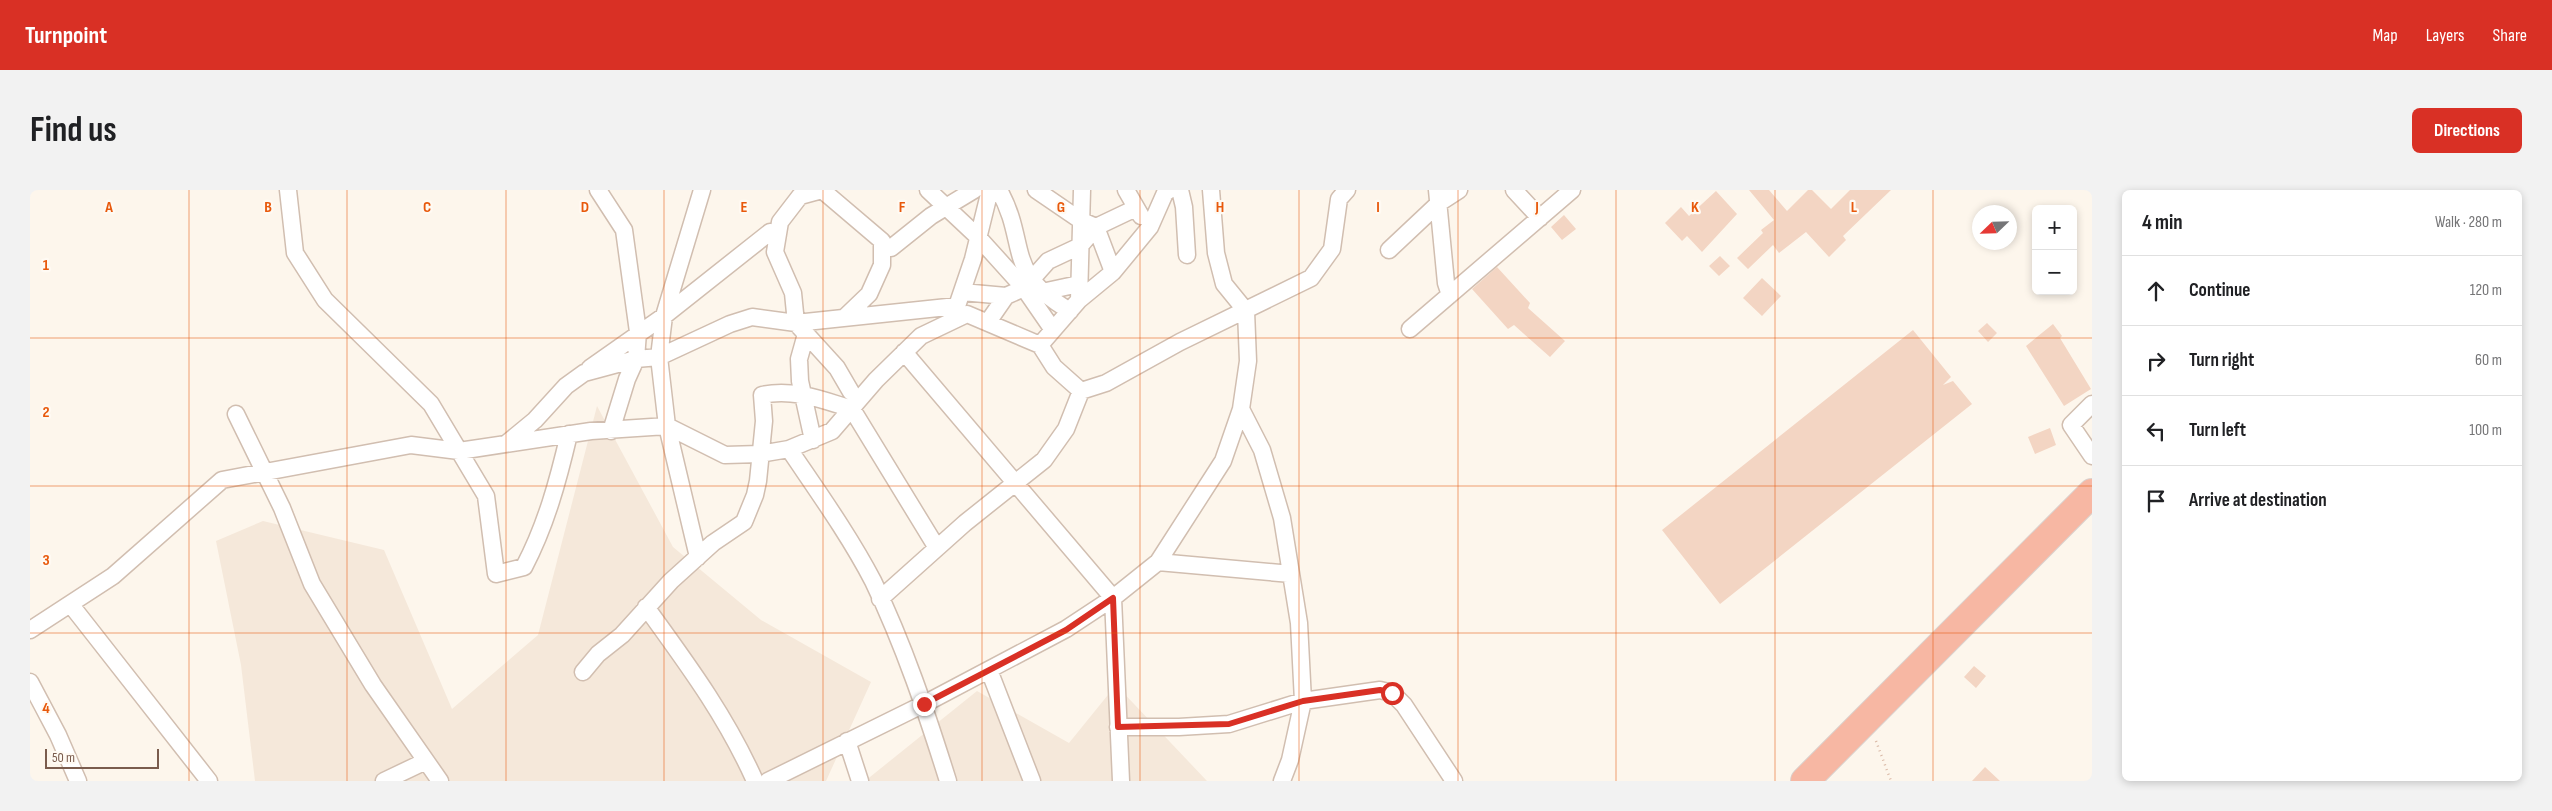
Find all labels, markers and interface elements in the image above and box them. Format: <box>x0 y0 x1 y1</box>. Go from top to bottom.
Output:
text: Turnpoint <box>25 21 107 50</box>
text: Map <box>2373 25 2398 46</box>
text: Layers <box>2426 25 2465 46</box>
text: Share <box>2493 25 2527 46</box>
button: Directions <box>2412 108 2522 153</box>
text: Find us <box>30 109 117 152</box>
text: A <box>104 198 113 217</box>
text: B <box>264 198 272 217</box>
text: C <box>423 198 431 217</box>
text: D <box>581 198 589 217</box>
text: E <box>741 198 748 217</box>
text: F <box>899 198 906 217</box>
text: G <box>1057 198 1065 217</box>
text: H <box>1216 198 1224 217</box>
text: I <box>1376 198 1380 217</box>
text: J <box>1534 198 1539 217</box>
text: K <box>1691 198 1699 217</box>
text: L <box>1851 198 1858 217</box>
north arrow <box>1972 205 2017 250</box>
map controls <box>2032 205 2077 295</box>
button: + <box>2032 205 2077 250</box>
text: 4 min <box>2142 210 2183 235</box>
text: Walk · 280 m <box>2435 213 2502 232</box>
button: − <box>2032 250 2077 295</box>
text: 1 <box>43 256 50 275</box>
icon: ahead <box>2142 277 2170 305</box>
text: Continue <box>2189 279 2250 302</box>
text: 120 m <box>2470 281 2502 300</box>
icon: right <box>2142 347 2170 375</box>
text: Turn right <box>2189 349 2254 372</box>
text: 60 m <box>2475 351 2502 370</box>
text: 2 <box>42 403 50 422</box>
icon: left <box>2142 417 2170 445</box>
text: Turn left <box>2189 419 2246 442</box>
text: 100 m <box>2469 421 2502 440</box>
icon: arrive <box>2142 487 2170 515</box>
text: Arrive at destination <box>2189 489 2327 512</box>
text: 3 <box>42 551 50 570</box>
route start <box>1381 682 1404 705</box>
route end <box>913 693 936 716</box>
text: 4 <box>42 699 50 718</box>
scale bar <box>45 746 159 769</box>
text: 50 m <box>52 749 75 766</box>

